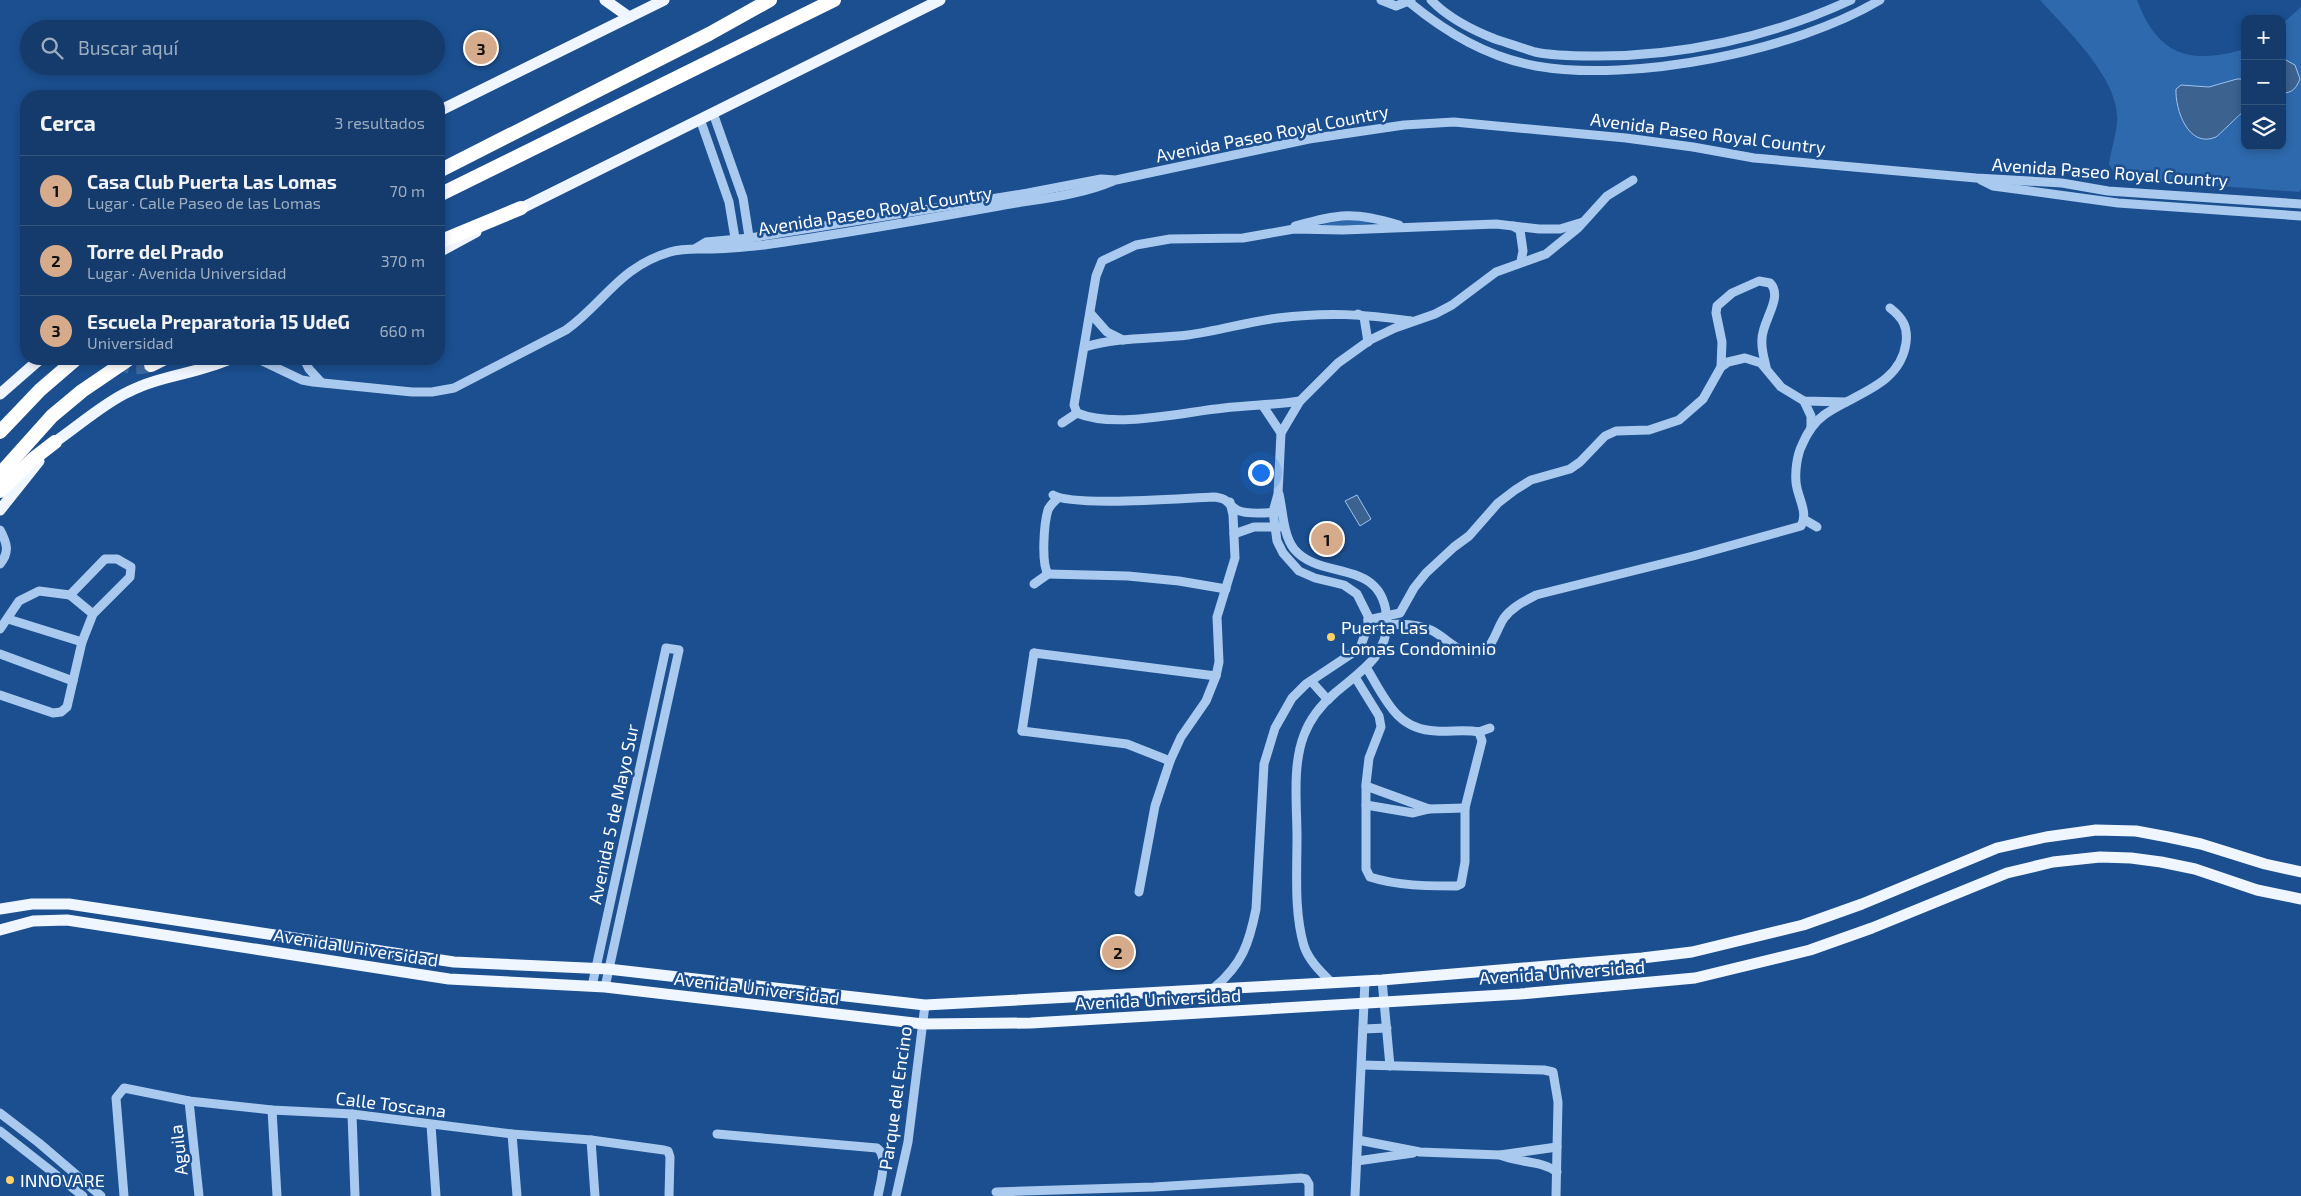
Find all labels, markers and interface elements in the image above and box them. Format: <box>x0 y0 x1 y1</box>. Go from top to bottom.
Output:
map controls <box>2241 15 2286 150</box>
button: + <box>2241 15 2286 60</box>
search box <box>20 20 445 75</box>
pin: 3 <box>465 29 497 67</box>
icon: search <box>38 34 66 62</box>
text: Buscar aquí <box>78 36 178 59</box>
button: − <box>2241 60 2286 105</box>
street label: Avenida Paseo Royal Country <box>1154 100 1391 166</box>
button: layers <box>2241 105 2286 150</box>
street label: Avenida Paseo Royal Country <box>1589 108 1827 158</box>
text: Cerca <box>40 110 96 135</box>
text: 3 resultados <box>335 113 425 132</box>
street label: Avenida Paseo Royal Country <box>1991 153 2229 191</box>
text: Casa Club Puerta Las Lomas <box>87 170 337 193</box>
text: 1 <box>53 181 59 200</box>
text: 70 m <box>390 181 425 200</box>
street label: Avenida Paseo Royal Country <box>756 181 994 239</box>
text: Lugar · Calle Paseo de las Lomas <box>87 193 321 212</box>
text: Torre del Prado <box>87 240 224 263</box>
text: 2 <box>51 251 61 270</box>
text: 370 m <box>381 251 425 270</box>
text: Lugar · Avenida Universidad <box>87 263 287 282</box>
text: Escuela Preparatoria 15 UdeG <box>87 310 350 333</box>
text: 3 <box>51 321 61 340</box>
text: 660 m <box>379 321 425 340</box>
text: Universidad <box>87 333 174 352</box>
your location <box>1248 460 1274 486</box>
pin: 1 <box>1311 520 1343 558</box>
place label: Puerta Las Lomas Condominio <box>1341 616 1496 659</box>
marker: Puerta Las Lomas Condominio <box>1325 631 1337 643</box>
street label: Avenida 5 de Mayo Sur <box>583 722 643 906</box>
street label: Avenida Universidad <box>272 923 440 971</box>
pin: 2 <box>1102 933 1134 971</box>
street label: Avenida Universidad <box>1478 955 1646 989</box>
street label: Avenida Universidad <box>673 967 841 1009</box>
street label: Avenida Universidad <box>1074 984 1242 1014</box>
street label: Parque del Encino <box>874 1025 916 1171</box>
street label: Calle Toscana <box>335 1086 447 1122</box>
street label: Aguila <box>164 1123 192 1177</box>
place label: INNOVARE <box>20 1169 105 1191</box>
marker: INNOVARE <box>4 1174 16 1186</box>

